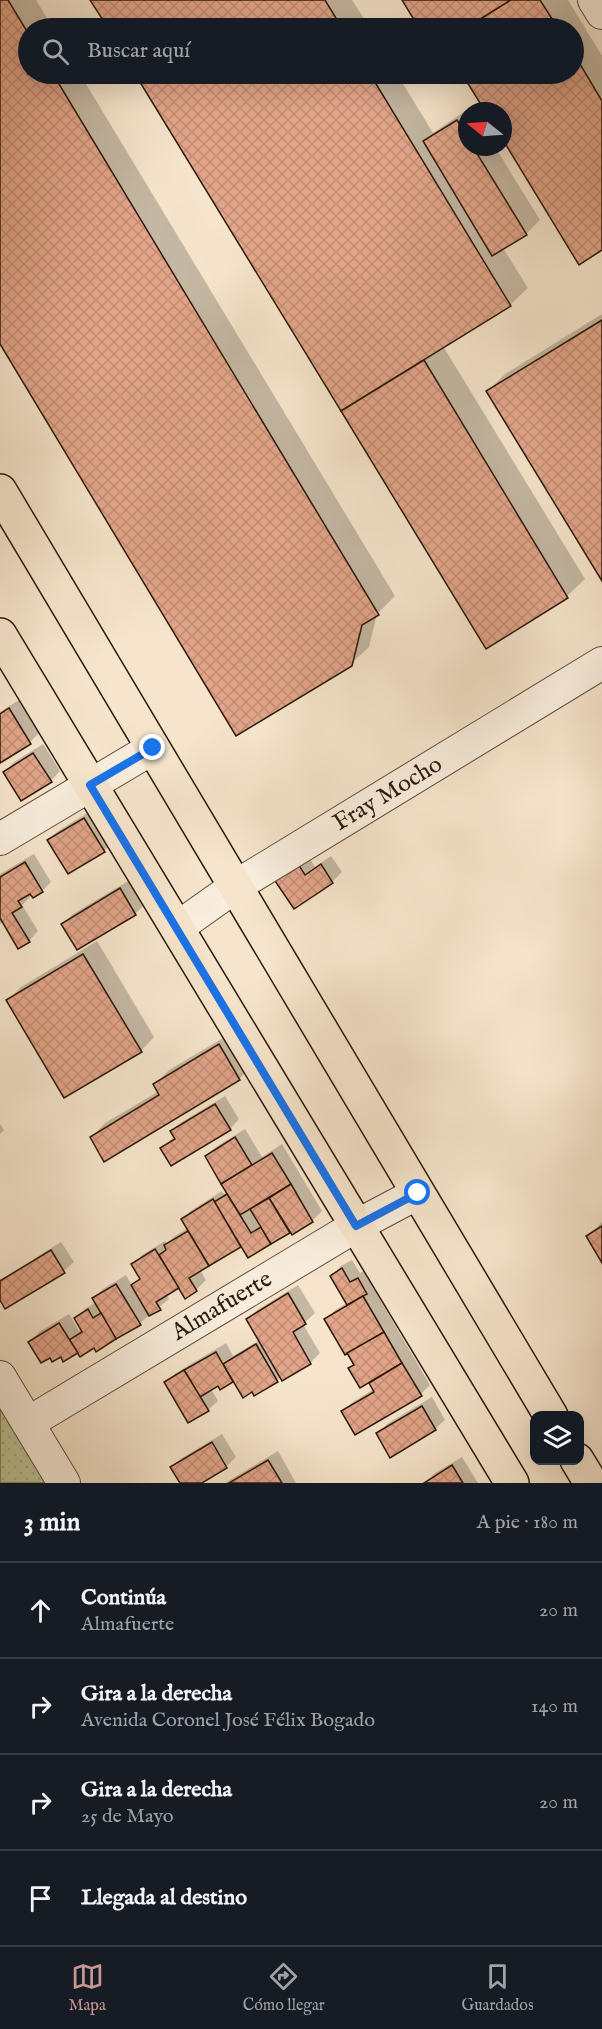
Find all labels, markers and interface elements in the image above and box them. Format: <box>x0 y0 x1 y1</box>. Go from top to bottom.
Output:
search box <box>18 18 584 84</box>
icon: search <box>39 35 72 68</box>
text: Buscar aquí <box>87 37 190 65</box>
north arrow <box>458 102 512 156</box>
route end <box>139 734 165 760</box>
street label: Fray Mocho <box>328 749 448 839</box>
route start <box>404 1179 430 1205</box>
street label: Almafuerte <box>165 1264 278 1349</box>
map controls <box>530 1411 584 1465</box>
button: layers <box>530 1411 584 1465</box>
text: 3 min <box>24 1506 80 1539</box>
text: A pie · 180 m <box>477 1510 578 1535</box>
text: Continúa <box>81 1584 166 1612</box>
icon: ahead <box>24 1594 57 1627</box>
text: 20 m <box>539 1598 578 1623</box>
text: Almafuerte <box>81 1612 174 1637</box>
text: Gira a la derecha <box>81 1680 232 1708</box>
icon: right <box>24 1690 57 1723</box>
text: 140 m <box>531 1694 578 1719</box>
text: Avenida Coronel José Félix Bogado <box>81 1708 375 1733</box>
text: Gira a la derecha <box>81 1776 232 1804</box>
icon: right <box>24 1786 57 1819</box>
text: 20 m <box>539 1790 578 1815</box>
text: 25 de Mayo <box>81 1804 174 1829</box>
icon: arrive <box>24 1882 57 1915</box>
text: Llegada al destino <box>81 1884 247 1912</box>
tab: Mapa <box>68 1960 106 2016</box>
tab: Cómo llegar <box>243 1960 325 2016</box>
tab: Guardados <box>462 1960 534 2016</box>

